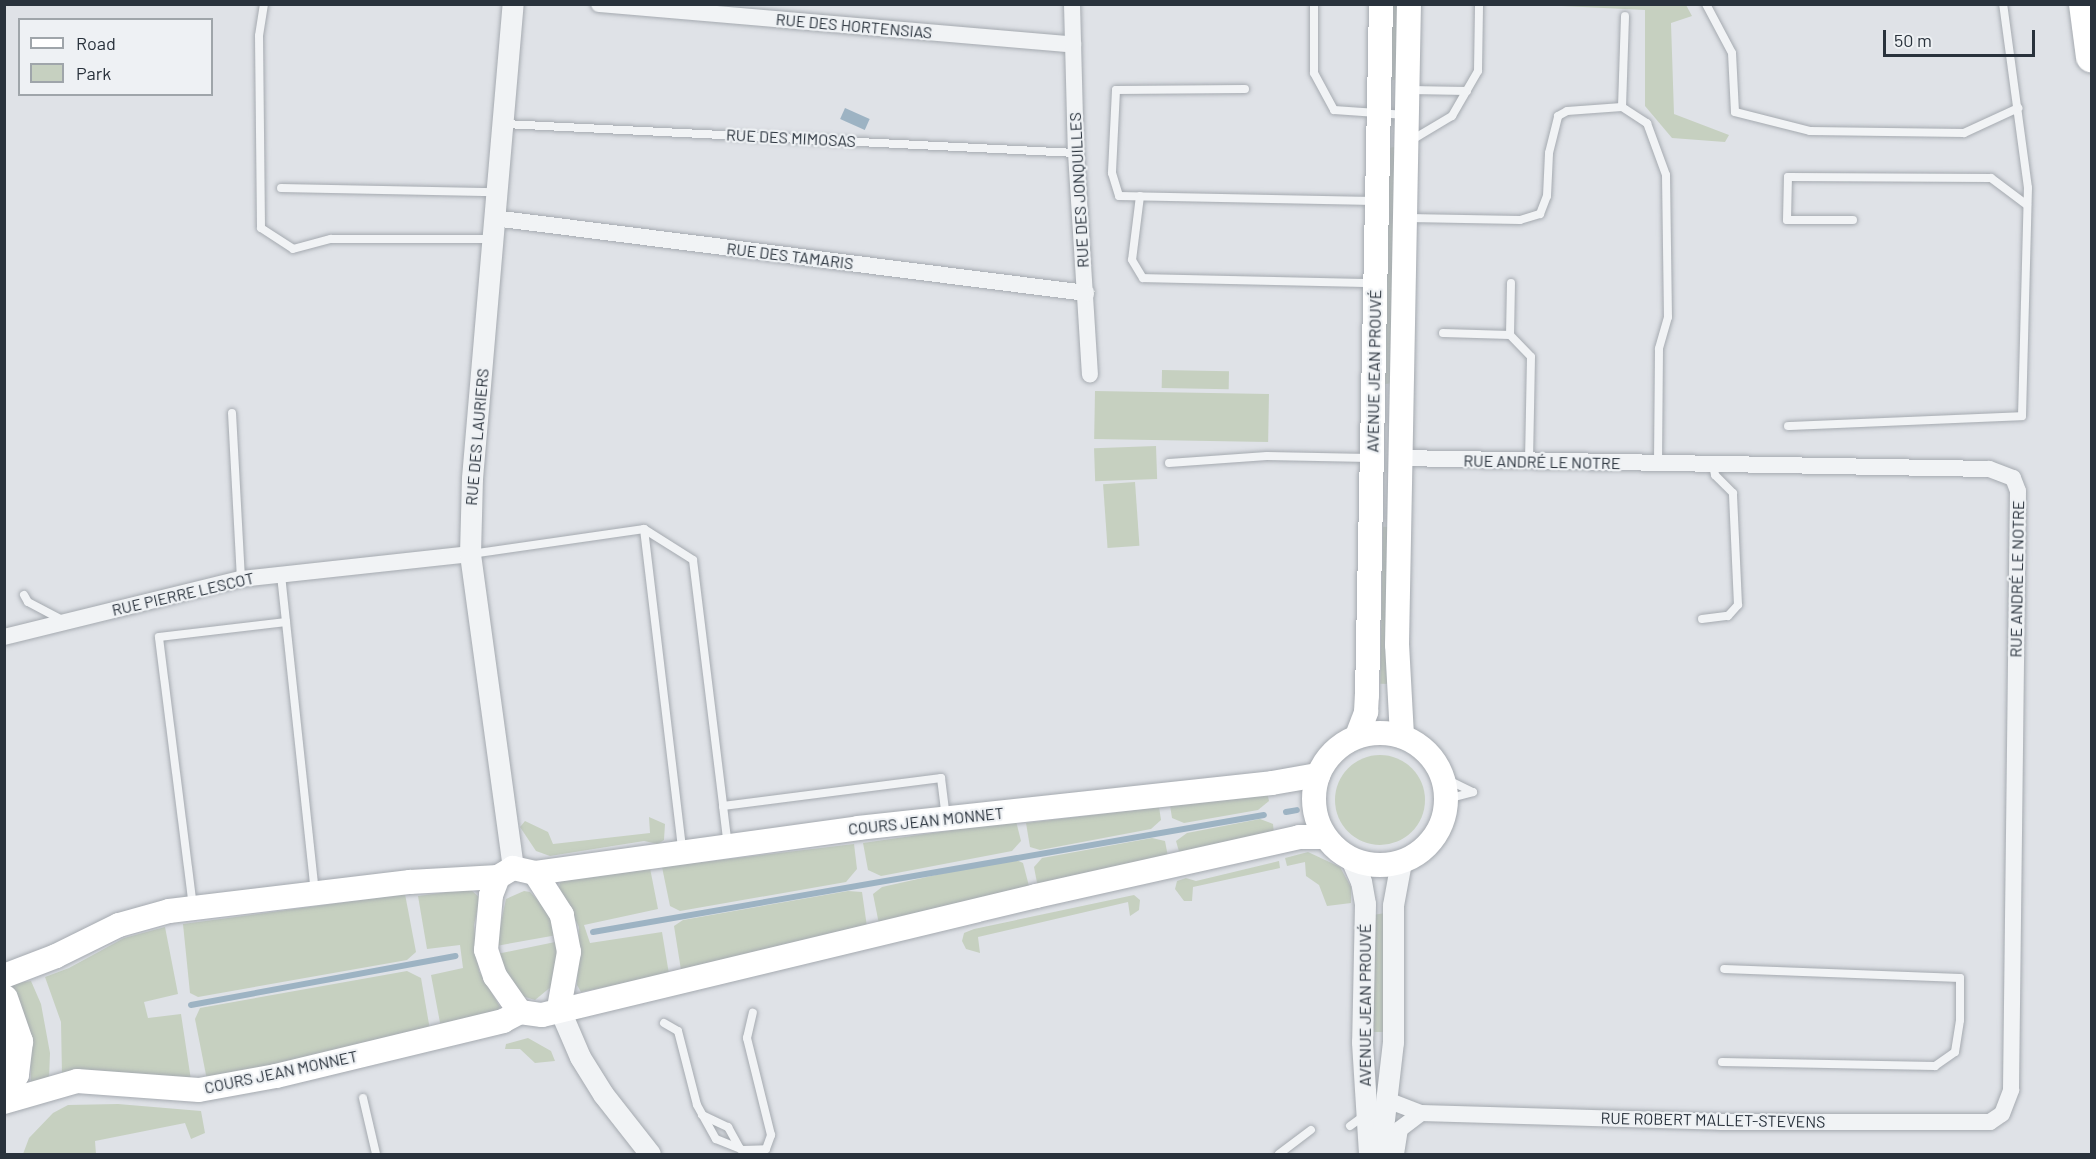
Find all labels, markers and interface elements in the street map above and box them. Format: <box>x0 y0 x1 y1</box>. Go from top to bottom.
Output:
street label: RUE DES HORTENSIAS <box>775 10 933 42</box>
legend <box>18 18 213 96</box>
scale bar <box>1886 18 2038 56</box>
text: 50 m <box>1894 29 1932 51</box>
text: Road <box>76 32 116 54</box>
text: Park <box>76 62 111 84</box>
street label: RUE DES JONQUILLES <box>1065 112 1093 268</box>
street label: RUE DES MIMOSAS <box>726 125 856 151</box>
street label: RUE DES TAMARIS <box>726 239 854 273</box>
street label: AVENUE JEAN PROUVÉ <box>1363 289 1385 453</box>
street label: RUE DES LAURIERS <box>461 368 493 506</box>
street label: RUE ANDRÉ LE NOTRE <box>1463 451 1621 473</box>
street label: RUE ANDRÉ LE NOTRE <box>2006 500 2028 658</box>
street label: RUE PIERRE LESCOT <box>110 568 256 620</box>
street label: COURS JEAN MONNET <box>847 803 1005 839</box>
street label: AVENUE JEAN PROUVÉ <box>1355 924 1375 1086</box>
street label: COURS JEAN MONNET <box>203 1046 359 1098</box>
street label: RUE ROBERT MALLET-STEVENS <box>1600 1108 1826 1132</box>

